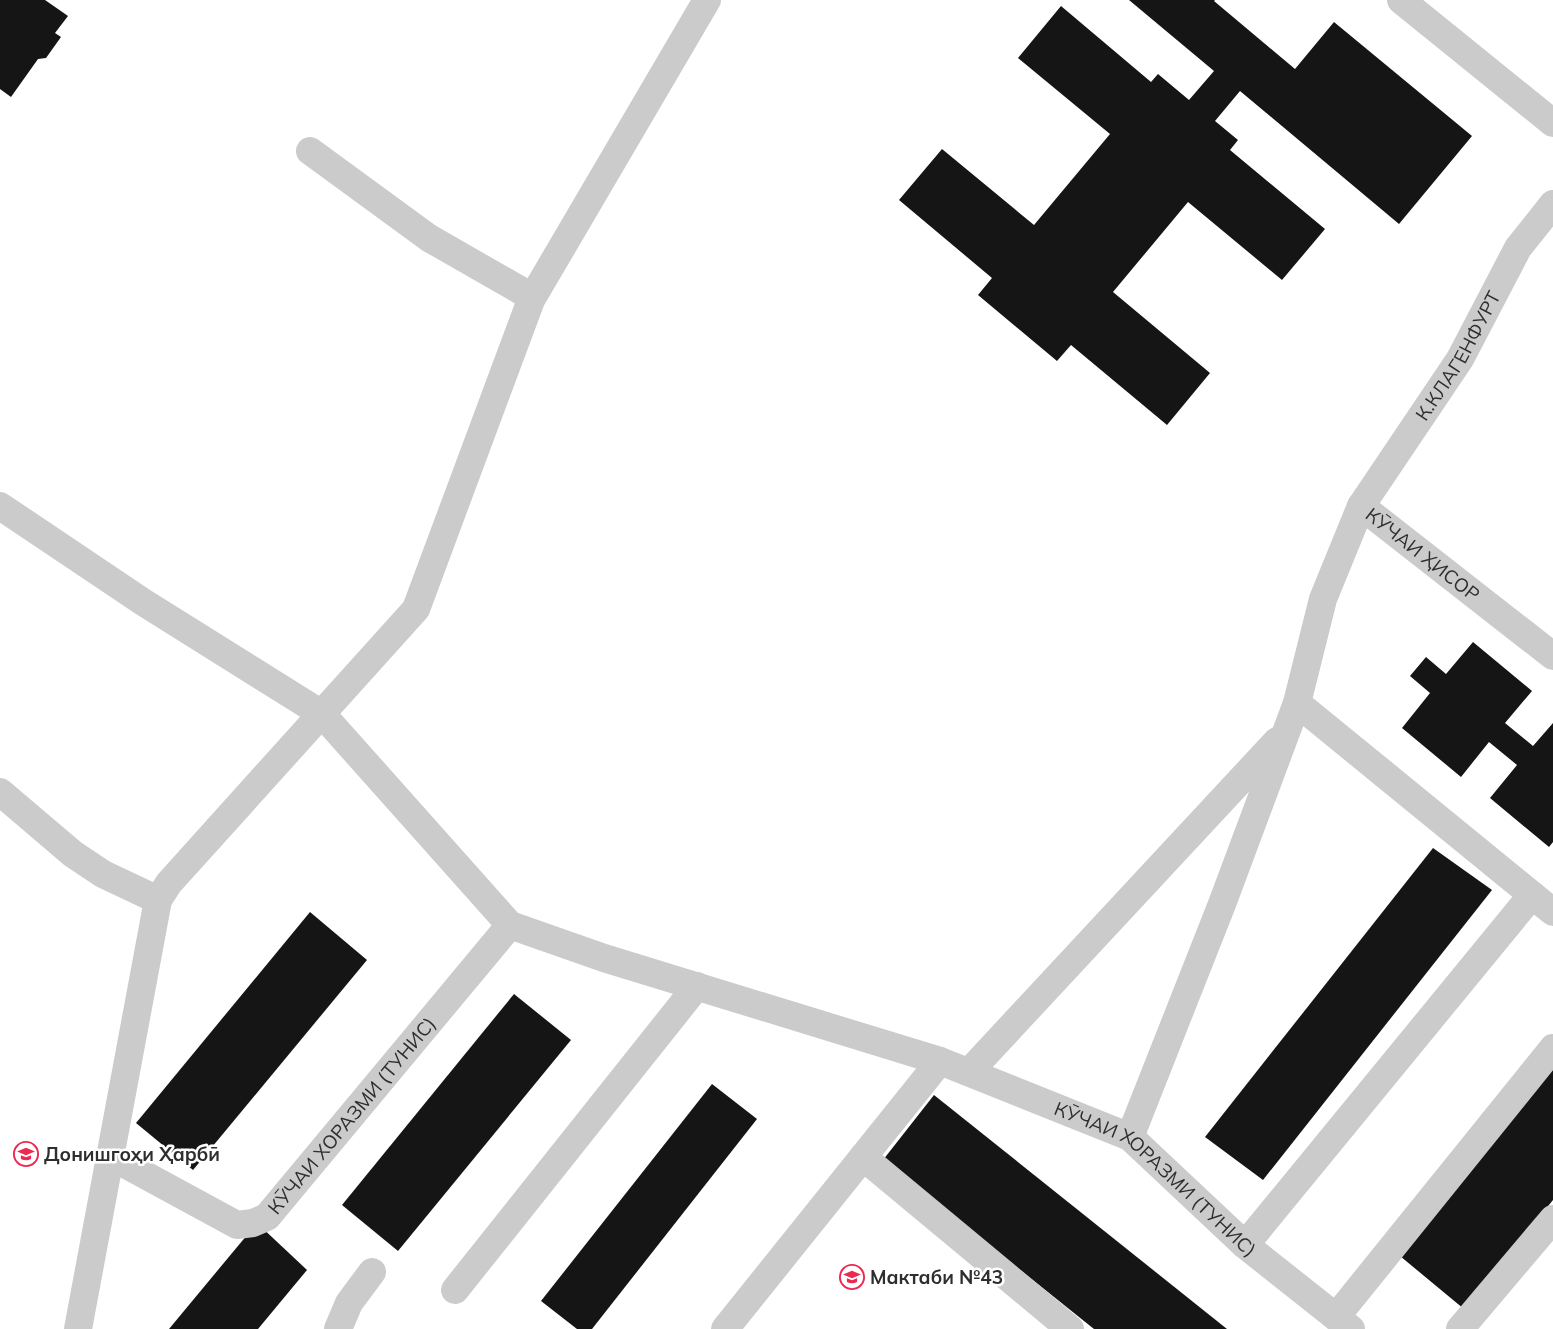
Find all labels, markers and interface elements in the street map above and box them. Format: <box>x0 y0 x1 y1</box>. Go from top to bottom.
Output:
street label: К.КЛАГЕНФУРТ <box>1410 286 1506 425</box>
street label: КӮЧАИ ҲИСОР <box>1361 502 1485 606</box>
street label: КӮЧАИ ХОРАЗМИ (ТУНИС) <box>263 1012 440 1219</box>
street label: КӮЧАИ ХОРАЗМИ (ТУНИС) <box>1051 1096 1261 1261</box>
school or university icon: Донишгоҳи Ҳарбӣ <box>13 1141 39 1167</box>
place label: Донишгоҳи Ҳарбӣ <box>44 1142 220 1166</box>
school or university icon: Мактаби №43 <box>839 1264 865 1290</box>
place label: Мактаби №43 <box>870 1265 1003 1289</box>

